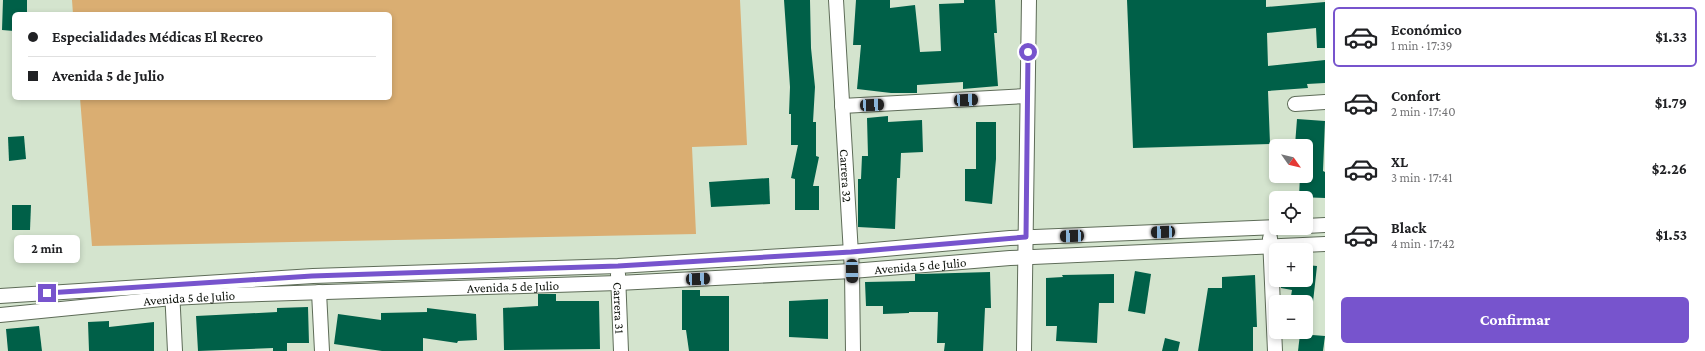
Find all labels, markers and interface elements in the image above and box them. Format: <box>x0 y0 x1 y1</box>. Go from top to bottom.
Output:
icon: car <box>1343 19 1379 55</box>
text: Económico <box>1391 22 1462 38</box>
text: Especialidades Médicas El Recreo <box>52 29 263 45</box>
text: $1.33 <box>1655 29 1687 45</box>
text: 1 min · 17:39 <box>1391 38 1452 53</box>
route start <box>1019 43 1037 61</box>
text: Avenida 5 de Julio <box>52 68 164 84</box>
icon: car <box>1343 85 1379 121</box>
text: Confort <box>1391 88 1440 104</box>
car <box>954 93 978 107</box>
text: $1.79 <box>1655 95 1687 111</box>
car <box>860 98 884 112</box>
text: 2 min · 17:40 <box>1391 104 1456 119</box>
north arrow <box>1269 139 1313 183</box>
map controls <box>1269 139 1313 339</box>
street label: Carrera 32 <box>837 149 855 203</box>
icon: car <box>1343 151 1379 187</box>
text: XL <box>1391 154 1408 170</box>
text: $2.26 <box>1652 161 1687 177</box>
text: 3 min · 17:41 <box>1391 170 1452 185</box>
button: locate <box>1269 191 1313 235</box>
icon: car <box>1343 217 1379 253</box>
text: Black <box>1391 220 1426 236</box>
car <box>1151 226 1175 238</box>
text: $1.53 <box>1655 227 1687 243</box>
car <box>1060 230 1084 242</box>
callout: 2 min <box>14 235 80 263</box>
text: 4 min · 17:42 <box>1391 236 1455 251</box>
text: 2 min <box>31 241 63 256</box>
button: + <box>1269 243 1313 287</box>
street label: Avenida 5 de Julio <box>874 255 967 277</box>
car <box>846 259 858 283</box>
car <box>686 272 710 286</box>
street label: Avenida 5 de Julio <box>467 278 559 296</box>
street label: Carrera 31 <box>610 282 627 334</box>
route end <box>38 284 56 302</box>
street label: Avenida 5 de Julio <box>143 288 235 309</box>
button: − <box>1269 295 1313 339</box>
button: Confirmar <box>1341 297 1689 343</box>

